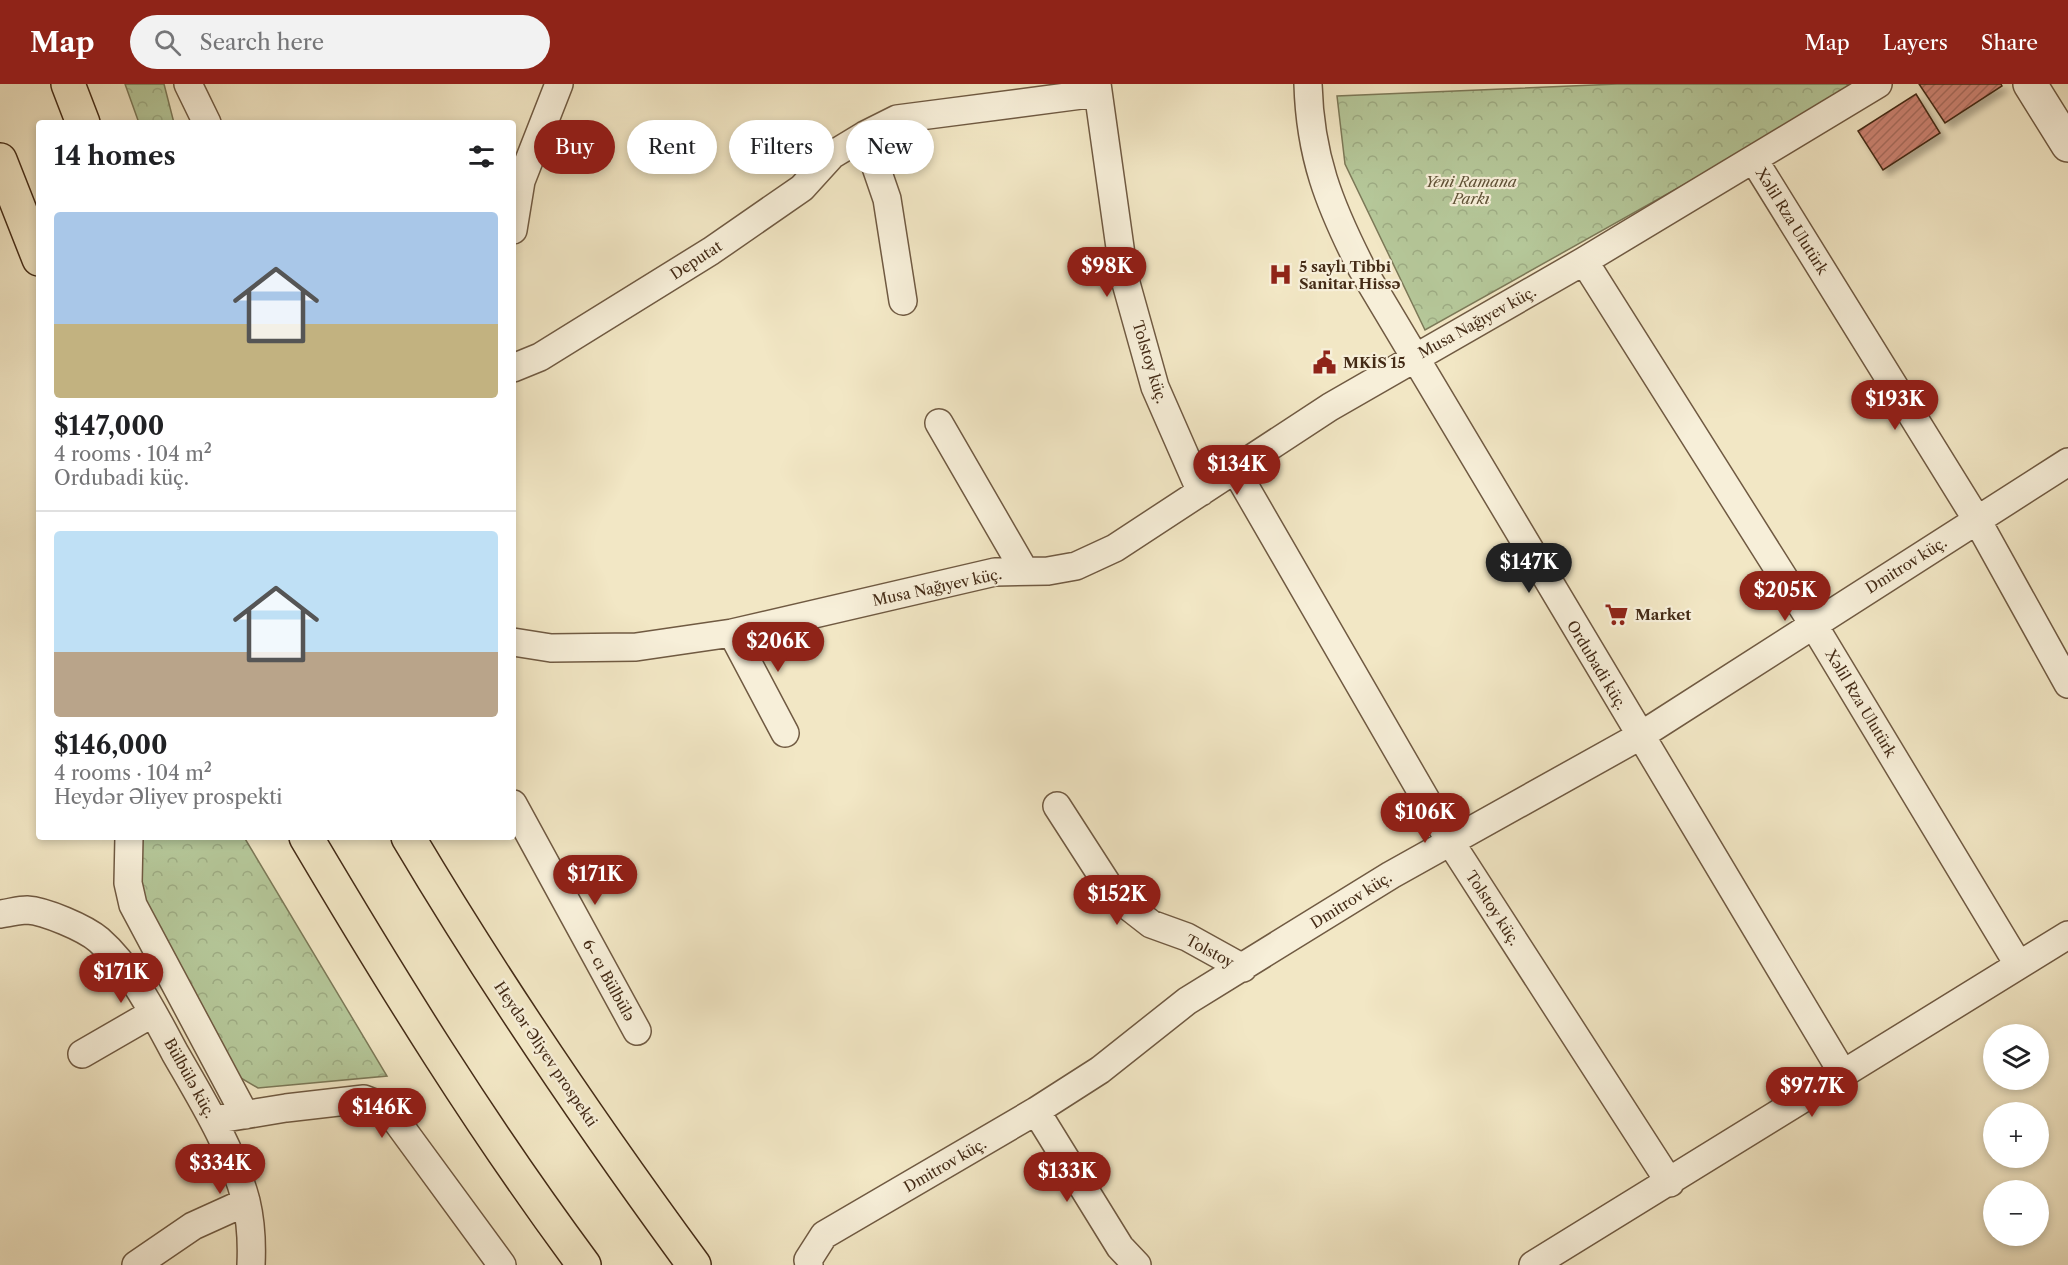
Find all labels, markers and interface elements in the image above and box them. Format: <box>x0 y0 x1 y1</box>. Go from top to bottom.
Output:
search box <box>130 15 550 69</box>
text: Map <box>30 25 94 59</box>
icon: search <box>151 26 184 59</box>
text: Search here <box>199 29 324 56</box>
text: Map <box>1805 30 1850 55</box>
text: Layers <box>1883 30 1948 55</box>
text: Share <box>1981 30 2038 55</box>
chip: Buy <box>534 120 615 174</box>
chip: Rent <box>627 120 717 174</box>
chip: Filters <box>729 120 834 174</box>
chip: New <box>846 120 934 174</box>
text: 14 homes <box>54 140 176 172</box>
icon: filters <box>465 140 498 173</box>
street label: Xəlil Rza Ulutürk <box>1751 163 1833 279</box>
park label: Yeni Ramana Parkı <box>1425 172 1517 208</box>
street label: Deputat <box>667 236 726 284</box>
pin: $98K <box>1071 247 1143 298</box>
icon: home <box>222 251 330 359</box>
text: $98K <box>1081 254 1133 278</box>
place label: 5 saylı Tibbi Sanitar Hissə <box>1299 257 1400 293</box>
hospital icon: 5 saylı Tibbi Sanitar Hissə <box>1268 262 1294 288</box>
street label: Musa Nağıyev küç. <box>1415 282 1539 362</box>
street label: Tolstoy küç. <box>1128 318 1172 406</box>
public building icon: MKİS 15 <box>1312 349 1338 375</box>
place label: MKİS 15 <box>1343 353 1406 372</box>
pin: $193K <box>1853 380 1937 431</box>
text: $193K <box>1865 387 1925 411</box>
text: $147,000 <box>54 410 164 442</box>
text: 4 rooms · 104 m² <box>54 442 212 466</box>
pin: $134K <box>1195 445 1279 496</box>
text: $134K <box>1207 452 1267 476</box>
text: Ordubadi küç. <box>54 466 189 490</box>
street label: Dmitrov küç. <box>1862 532 1950 597</box>
pin: $147K <box>1487 543 1571 594</box>
text: $147K <box>1500 550 1558 574</box>
street label: Musa Nağıyev küç. <box>871 564 1004 610</box>
icon: home <box>222 570 330 678</box>
pin: $205K <box>1743 571 1827 622</box>
text: $205K <box>1754 578 1816 602</box>
supermarket icon: Market <box>1604 601 1630 627</box>
place label: Market <box>1635 605 1691 624</box>
street label: Ordubadi küç. <box>1563 617 1631 713</box>
pin: $206K <box>736 622 820 673</box>
text: $206K <box>746 629 810 653</box>
street label: Xəlil Rza Ulutürk <box>1821 645 1901 762</box>
text: $146,000 <box>54 729 168 761</box>
text: 4 rooms · 104 m² <box>54 761 212 785</box>
text: Heydər Əliyev prospekti <box>54 785 282 809</box>
pin: $106K <box>1383 793 1467 844</box>
text: $106K <box>1395 800 1455 824</box>
pin: $171K <box>553 855 637 906</box>
text: $171K <box>567 862 623 886</box>
street label: Dmitrov küç. <box>1307 867 1395 932</box>
street label: Tolstoy küç. <box>1462 867 1524 949</box>
pin: $152K <box>1075 875 1159 926</box>
text: $152K <box>1088 882 1147 906</box>
street label: Tolstoy <box>1182 930 1238 972</box>
street label: 6- cı Bülbülə <box>579 936 639 1024</box>
pin: $171K <box>79 953 163 1004</box>
text: $171K <box>93 960 149 984</box>
street label: Heydər Əliyev prospekti <box>490 978 602 1131</box>
map controls <box>1983 1024 2049 1246</box>
button: layers <box>1983 1024 2049 1090</box>
street label: Bülbülə küç. <box>160 1035 220 1121</box>
pin: $97.7K <box>1763 1067 1861 1118</box>
text: $97.7K <box>1780 1074 1844 1098</box>
pin: $146K <box>340 1088 424 1139</box>
text: $146K <box>352 1095 412 1119</box>
button: + <box>1983 1102 2049 1168</box>
street label: Dmitrov küç. <box>900 1134 990 1196</box>
pin: $334K <box>178 1144 262 1195</box>
text: $334K <box>189 1151 251 1175</box>
pin: $133K <box>1025 1152 1109 1203</box>
text: $133K <box>1038 1159 1096 1183</box>
button: − <box>1983 1180 2049 1246</box>

